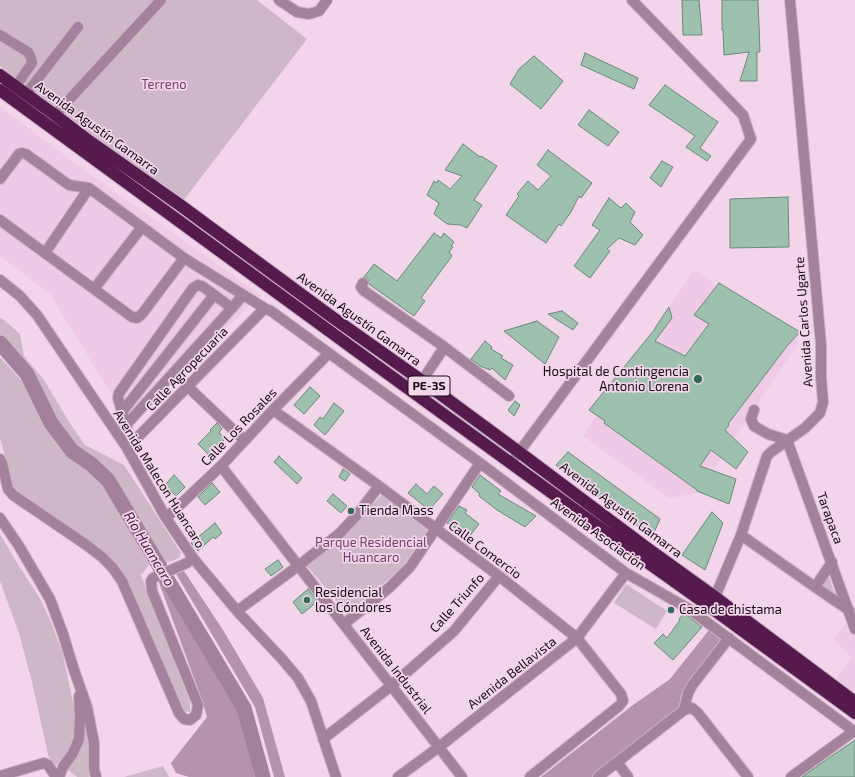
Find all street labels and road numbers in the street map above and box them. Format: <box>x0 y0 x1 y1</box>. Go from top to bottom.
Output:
street label: Avenida Agustín Gamarra <box>32 78 162 178</box>
street label: Avenida Carlos Ugarte <box>792 256 816 388</box>
street label: Avenida Agustín Gamarra <box>294 269 424 369</box>
street label: Calle Agropecuaria <box>143 324 231 414</box>
road number: PE-3S <box>408 376 450 396</box>
street label: Calle Los Rosales <box>198 385 280 469</box>
street label: Avenida Malecon Huancaro <box>110 407 208 551</box>
street label: Avenida Agustín Gamarra <box>557 459 685 561</box>
street label: Tarapaca <box>813 490 847 546</box>
street label: Avenida Asociación <box>548 494 648 574</box>
street label: Calle Comercio <box>445 517 525 583</box>
street label: Calle Triunfo <box>426 570 488 636</box>
street label: Avenida Industrial <box>357 623 435 717</box>
street label: Avenida Bellavista <box>464 633 560 713</box>

